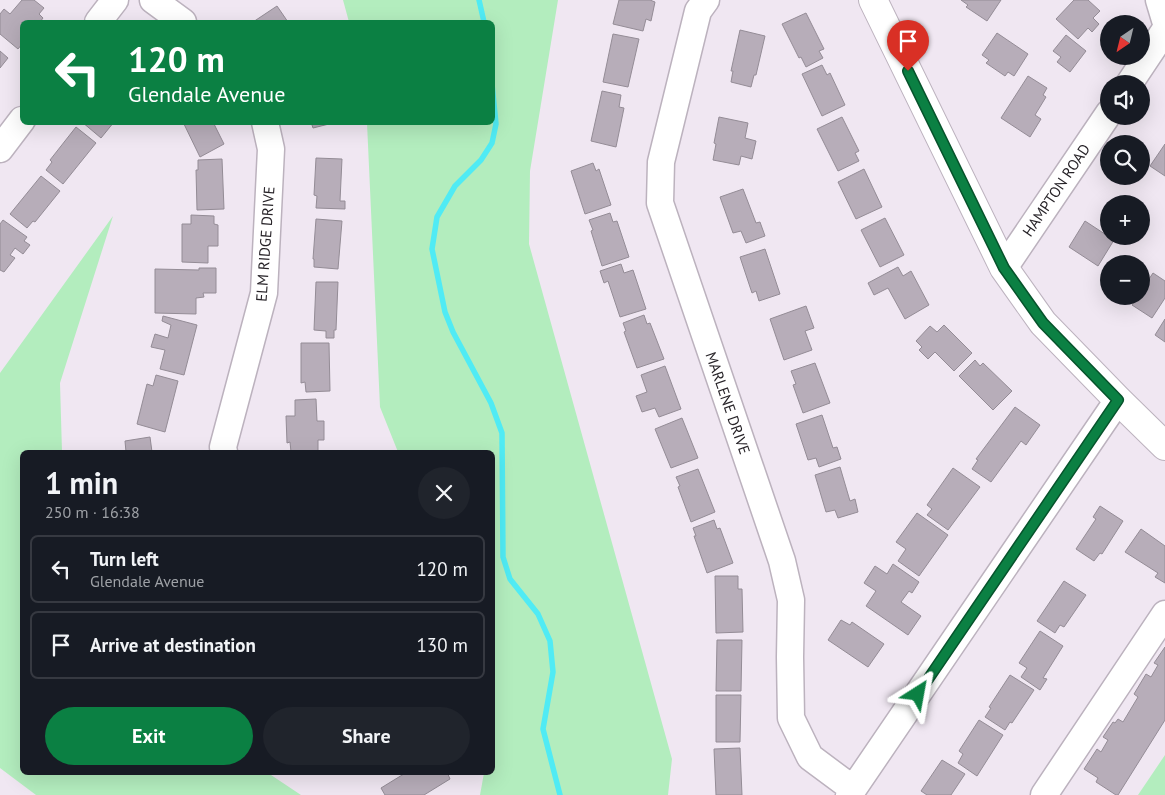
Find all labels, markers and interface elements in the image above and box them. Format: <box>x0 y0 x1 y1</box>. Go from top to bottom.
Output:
north arrow <box>1100 15 1150 65</box>
map controls <box>1100 15 1150 305</box>
pin <box>887 20 929 71</box>
icon: arrive <box>894 27 922 55</box>
text: 120 m <box>128 36 225 82</box>
icon: left <box>45 40 110 105</box>
button: sound <box>1100 75 1150 125</box>
text: Glendale Avenue <box>128 80 285 108</box>
button: search <box>1100 135 1150 185</box>
street label: HAMPTON ROAD <box>1018 140 1094 240</box>
street label: ELM RIDGE DRIVE <box>251 186 279 302</box>
button: + <box>1100 195 1150 245</box>
button: − <box>1100 255 1150 305</box>
street label: MARLENE DRIVE <box>702 349 754 457</box>
text: 1 min <box>45 463 118 502</box>
button: close <box>418 467 470 519</box>
text: 250 m · 16:38 <box>45 502 140 522</box>
text: Turn left <box>90 547 159 571</box>
icon: left <box>47 555 75 583</box>
text: 120 m <box>416 557 468 581</box>
text: Glendale Avenue <box>90 571 204 591</box>
icon: arrive <box>47 631 75 659</box>
text: Arrive at destination <box>90 633 256 657</box>
text: 130 m <box>416 633 468 657</box>
position arrow <box>891 667 943 719</box>
button: Exit <box>45 707 253 765</box>
button: Share <box>263 707 470 765</box>

